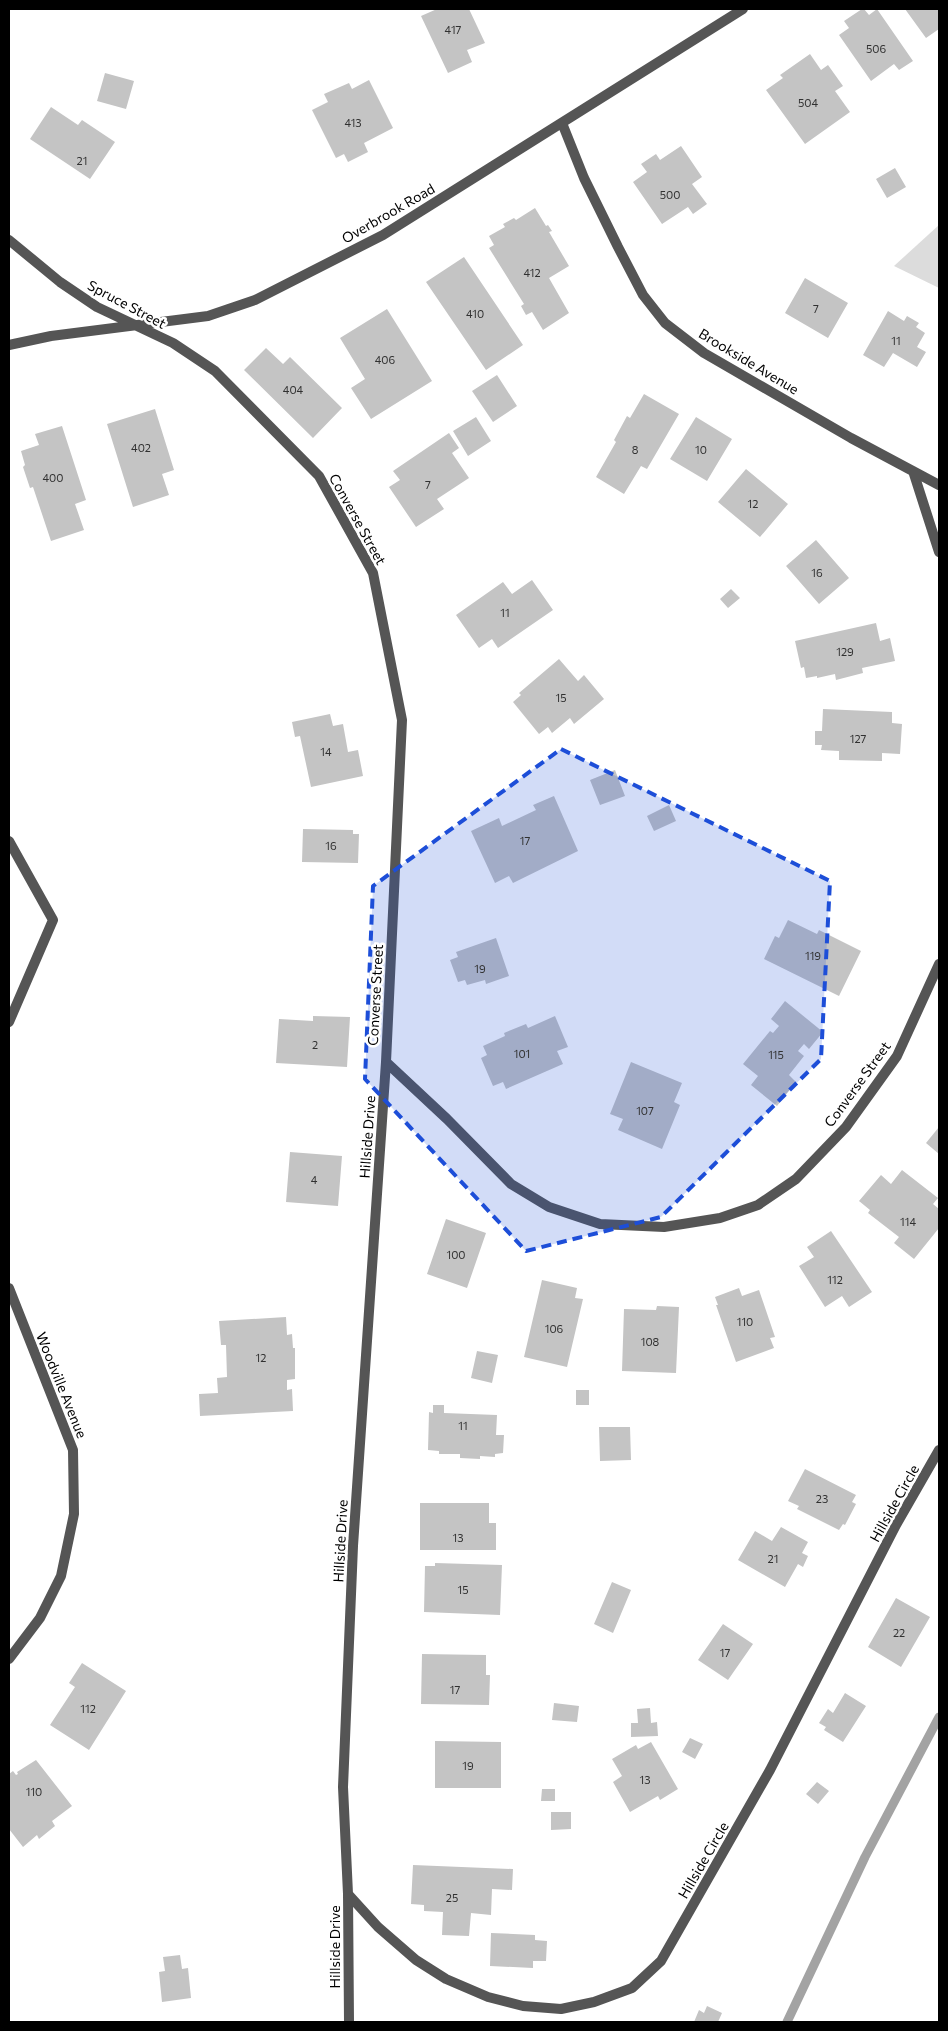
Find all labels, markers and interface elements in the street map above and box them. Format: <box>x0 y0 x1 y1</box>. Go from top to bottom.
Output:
house number: 417 <box>445 23 462 36</box>
house number: 506 <box>866 42 886 55</box>
house number: 504 <box>798 96 818 109</box>
house number: 413 <box>344 116 362 129</box>
house number: 21 <box>77 154 87 167</box>
street label: Overbrook Road <box>338 179 438 247</box>
house number: 500 <box>660 188 680 201</box>
house number: 412 <box>523 266 541 279</box>
street label: Spruce Street <box>85 276 169 332</box>
house number: 7 <box>813 302 819 315</box>
house number: 410 <box>466 307 484 320</box>
street label: Brookside Avenue <box>696 324 802 398</box>
house number: 11 <box>891 334 901 347</box>
house number: 406 <box>375 353 396 366</box>
house number: 404 <box>283 383 304 396</box>
house number: 402 <box>131 441 151 454</box>
house number: 8 <box>632 443 639 456</box>
house number: 10 <box>695 443 707 456</box>
street label: Converse Street <box>326 470 390 568</box>
house number: 400 <box>43 471 63 484</box>
house number: 7 <box>425 478 431 491</box>
house number: 12 <box>748 497 758 510</box>
house number: 16 <box>811 566 823 579</box>
house number: 11 <box>500 606 510 619</box>
house number: 129 <box>836 645 854 658</box>
house number: 15 <box>555 691 567 704</box>
house number: 127 <box>850 732 866 745</box>
house number: 14 <box>320 745 332 758</box>
house number: 17 <box>520 834 530 847</box>
house number: 16 <box>325 839 337 852</box>
street label: Converse Street <box>364 944 386 1046</box>
house number: 119 <box>805 949 821 962</box>
house number: 19 <box>474 962 486 975</box>
house number: 2 <box>312 1038 318 1051</box>
street label: Converse Street <box>820 1038 894 1130</box>
house number: 101 <box>514 1047 530 1060</box>
house number: 115 <box>768 1048 784 1061</box>
street label: Hillside Drive <box>356 1095 378 1179</box>
house number: 107 <box>636 1104 654 1117</box>
house number: 4 <box>311 1173 318 1186</box>
house number: 114 <box>900 1215 916 1228</box>
house number: 100 <box>446 1248 466 1261</box>
house number: 112 <box>827 1273 843 1286</box>
house number: 110 <box>737 1315 753 1328</box>
house number: 106 <box>545 1322 564 1335</box>
street label: Woodville Avenue <box>33 1330 91 1440</box>
house number: 108 <box>641 1335 660 1348</box>
house number: 12 <box>256 1351 266 1364</box>
house number: 11 <box>458 1419 468 1432</box>
street label: Hillside Circle <box>866 1461 922 1545</box>
house number: 23 <box>816 1492 828 1505</box>
street label: Hillside Drive <box>329 1499 351 1583</box>
house number: 13 <box>453 1531 463 1544</box>
house number: 21 <box>768 1552 778 1565</box>
house number: 15 <box>457 1583 469 1596</box>
house number: 22 <box>893 1626 905 1639</box>
house number: 17 <box>720 1646 730 1659</box>
house number: 17 <box>450 1683 460 1696</box>
house number: 112 <box>80 1702 96 1715</box>
house number: 19 <box>462 1759 474 1772</box>
house number: 13 <box>640 1773 650 1786</box>
house number: 110 <box>26 1785 42 1798</box>
street label: Hillside Circle <box>674 1819 732 1901</box>
house number: 25 <box>446 1891 458 1904</box>
street label: Hillside Drive <box>326 1905 343 1989</box>

